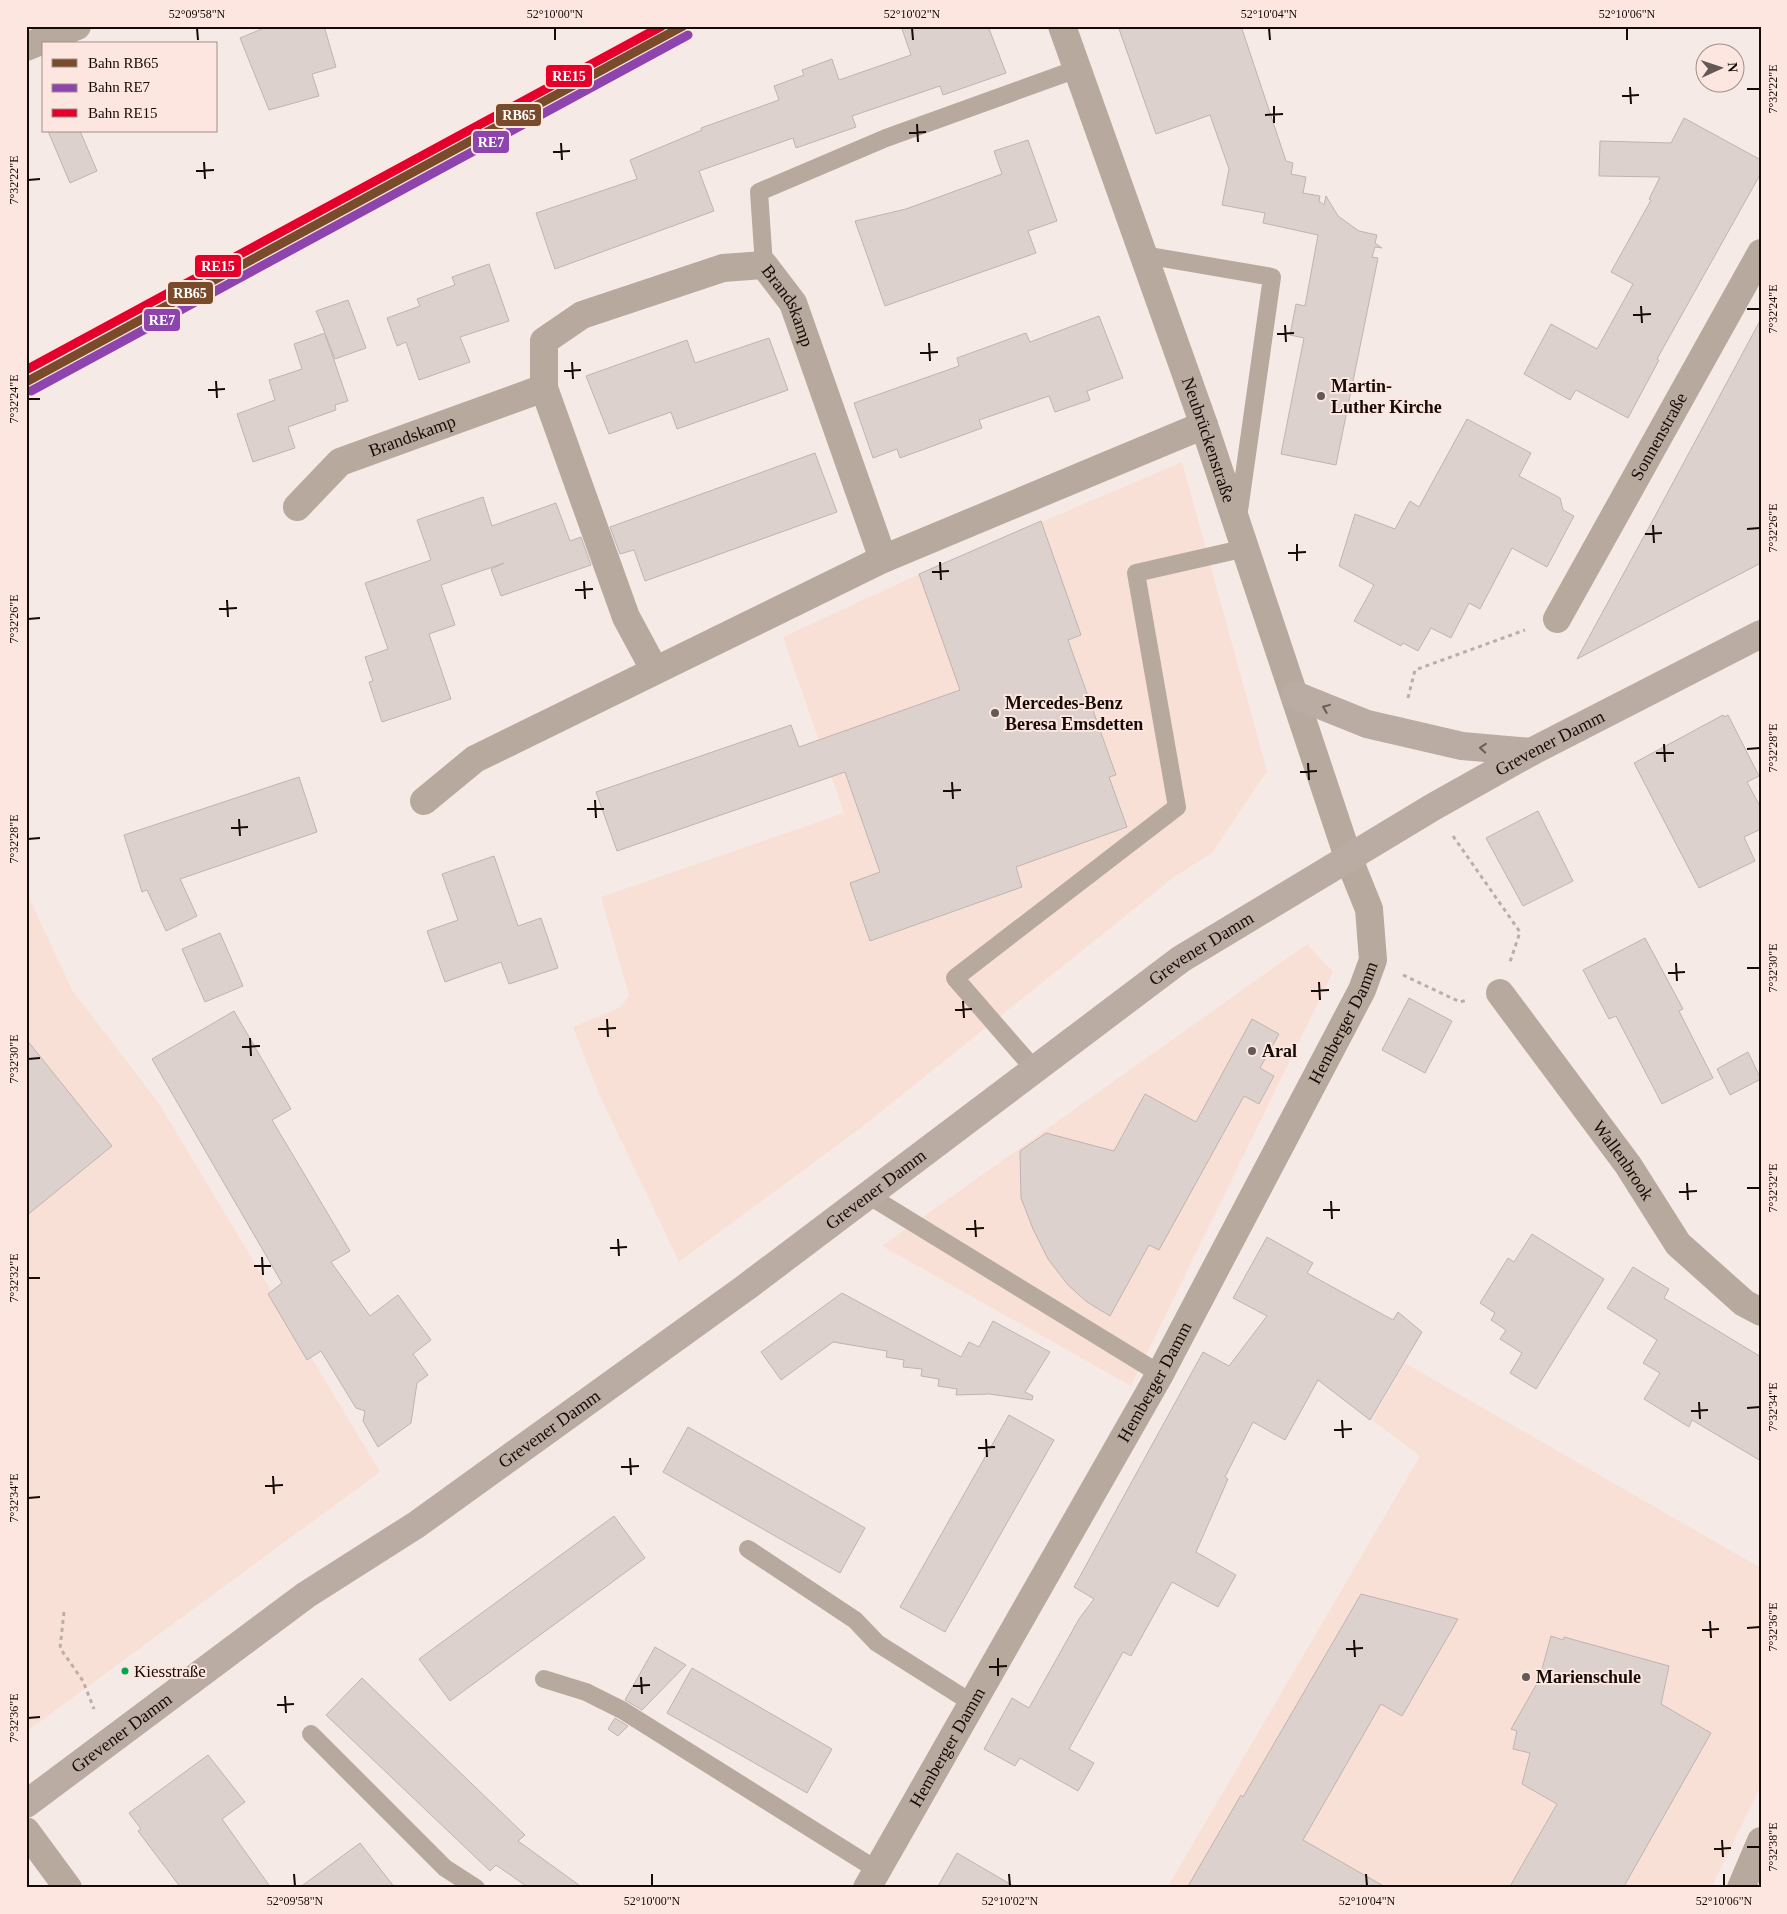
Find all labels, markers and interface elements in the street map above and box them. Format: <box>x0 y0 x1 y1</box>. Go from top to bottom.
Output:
text: 52°09'58"N <box>169 7 226 21</box>
text: 52°10'00"N <box>527 7 584 21</box>
text: 52°10'02"N <box>884 7 941 21</box>
text: 52°10'04"N <box>1241 7 1298 21</box>
text: 52°10'06"N <box>1599 7 1656 21</box>
legend <box>42 42 218 132</box>
north arrow <box>1694 42 1744 92</box>
text: Bahn RB65 <box>88 55 158 71</box>
text: N <box>1725 62 1740 73</box>
line badge: RE15 <box>545 64 593 88</box>
text: 7°32'22"E <box>1766 64 1780 114</box>
text: RE15 <box>552 69 586 84</box>
text: Bahn RE7 <box>88 79 151 95</box>
line badge: RB65 <box>495 103 542 127</box>
text: Bahn RE15 <box>88 105 158 121</box>
text: RB65 <box>502 108 536 123</box>
line badge: RE7 <box>472 130 510 154</box>
text: RE7 <box>478 135 504 150</box>
text: 7°32'22"E <box>7 155 21 205</box>
line badge: RE15 <box>194 254 242 278</box>
text: RE15 <box>201 259 235 274</box>
street label: Brandskamp <box>758 261 818 349</box>
line badge: RB65 <box>167 281 214 305</box>
text: 7°32'24"E <box>1766 284 1780 334</box>
text: RB65 <box>173 286 207 301</box>
line badge: RE7 <box>143 308 181 332</box>
text: RE7 <box>149 313 175 328</box>
text: 7°32'24"E <box>7 374 21 424</box>
street label: Neubrückenstraße <box>1178 375 1239 505</box>
place label: Martin- Luther Kirche <box>1331 376 1442 417</box>
street label: Sonnenstraße <box>1626 389 1691 484</box>
marker: Martin- Luther Kirche <box>1315 390 1327 402</box>
street label: Brandskamp <box>366 411 458 461</box>
text: 7°32'26"E <box>1766 503 1780 553</box>
text: 7°32'26"E <box>7 594 21 644</box>
place label: Mercedes-Benz Beresa Emsdetten <box>1005 693 1143 734</box>
one-way arrow <box>1322 703 1331 714</box>
street label: Grevener Damm <box>1492 706 1608 780</box>
marker: Mercedes-Benz Beresa Emsdetten <box>989 707 1001 719</box>
text: 7°32'28"E <box>1766 723 1780 773</box>
one-way arrow <box>1479 743 1487 754</box>
text: 7°32'28"E <box>7 814 21 864</box>
street label: Grevener Damm <box>1145 908 1257 990</box>
text: 7°32'30"E <box>1766 943 1780 993</box>
street label: Hemberger Damm <box>1304 959 1382 1087</box>
text: 7°32'30"E <box>7 1034 21 1084</box>
place label: Aral <box>1262 1041 1297 1061</box>
marker: Aral <box>1246 1045 1258 1057</box>
street label: Wallenbrook <box>1589 1117 1658 1204</box>
street label: Grevener Damm <box>822 1145 930 1234</box>
text: 7°32'32"E <box>1766 1163 1780 1213</box>
text: 7°32'32"E <box>7 1253 21 1303</box>
street label: Hemberger Damm <box>1113 1318 1196 1446</box>
text: 7°32'34"E <box>1766 1382 1780 1432</box>
street label: Grevener Damm <box>494 1386 604 1472</box>
text: 7°32'34"E <box>7 1473 21 1523</box>
text: 7°32'36"E <box>1766 1602 1780 1652</box>
place label: Kiesstraße <box>134 1662 206 1681</box>
marker: Kiesstraße <box>120 1666 130 1676</box>
place label: Marienschule <box>1536 1667 1641 1687</box>
marker: Marienschule <box>1520 1671 1532 1683</box>
street label: Hemberger Damm <box>905 1684 989 1811</box>
street label: Grevener Damm <box>67 1689 176 1777</box>
text: 7°32'36"E <box>7 1693 21 1743</box>
text: 7°32'38"E <box>1766 1822 1780 1872</box>
text: 52°09'58"N <box>267 1894 324 1908</box>
text: 52°10'00"N <box>624 1894 681 1908</box>
text: 52°10'02"N <box>982 1894 1039 1908</box>
text: 52°10'04"N <box>1339 1894 1396 1908</box>
text: 52°10'06"N <box>1696 1894 1753 1908</box>

